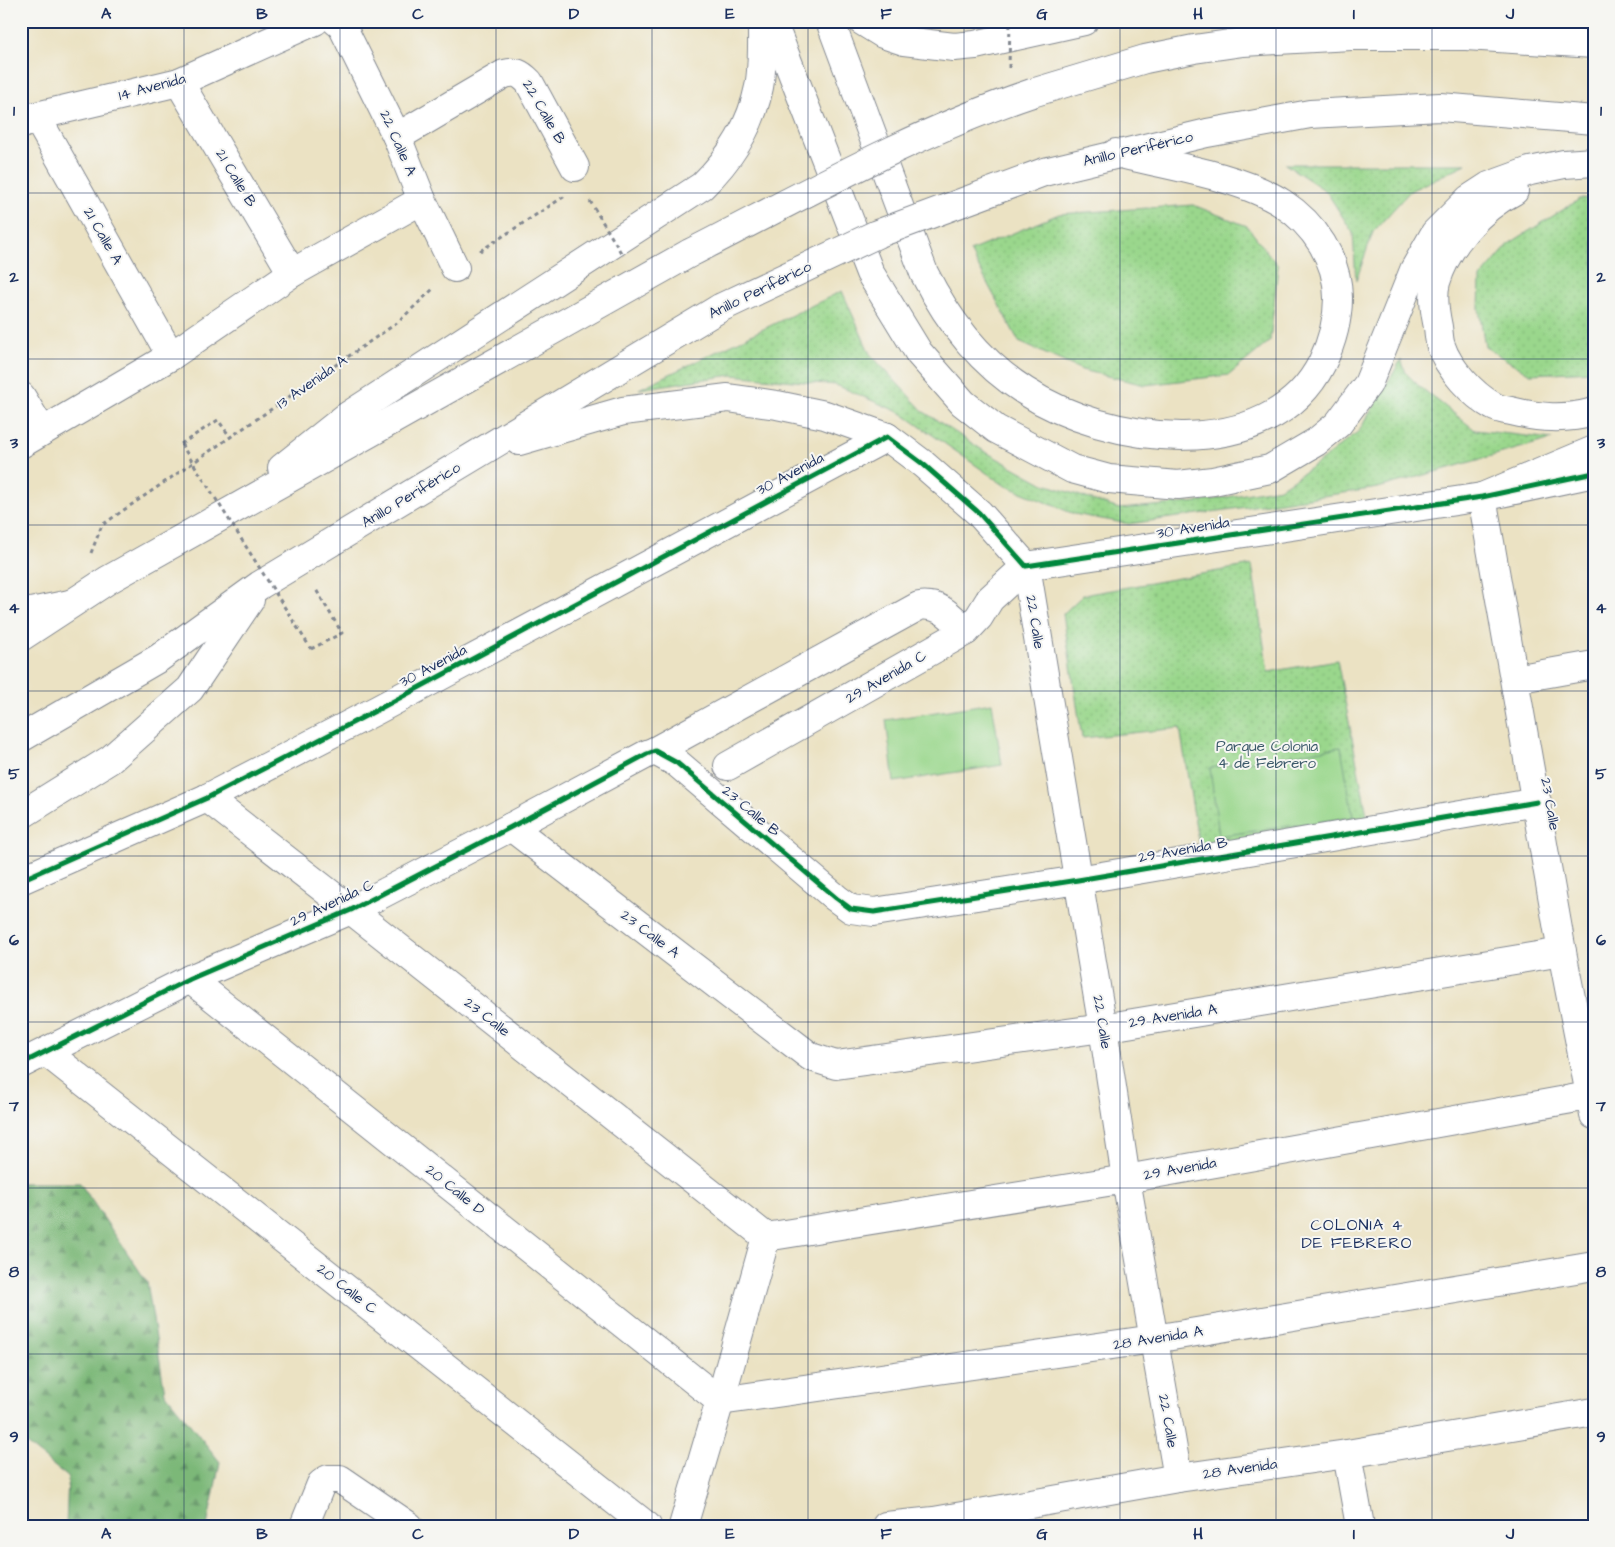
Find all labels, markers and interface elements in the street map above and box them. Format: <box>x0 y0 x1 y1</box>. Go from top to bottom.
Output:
text: A <box>101 3 112 25</box>
text: B <box>256 3 268 25</box>
text: C <box>412 3 424 25</box>
text: D <box>569 3 580 25</box>
text: E <box>725 3 735 25</box>
text: F <box>880 3 892 25</box>
text: G <box>1036 3 1048 25</box>
text: H <box>1193 3 1203 25</box>
text: I <box>1353 3 1355 25</box>
text: J <box>1505 3 1515 25</box>
street label: 14 Avenida <box>116 68 188 106</box>
street label: 22 Calle B <box>517 76 571 148</box>
text: 1 <box>13 100 16 122</box>
text: 1 <box>1600 100 1603 122</box>
street label: 22 Calle A <box>374 107 422 180</box>
street label: Anillo Periférico <box>1081 126 1196 172</box>
street label: 21 Calle B <box>210 145 262 211</box>
street label: 21 Calle A <box>78 203 128 269</box>
street label: Anillo Periférico <box>705 256 816 324</box>
text: 2 <box>8 266 19 288</box>
text: 2 <box>1595 266 1606 288</box>
street label: 13 Avenida A <box>272 350 352 414</box>
text: 3 <box>9 432 19 454</box>
text: 3 <box>1596 432 1606 454</box>
street label: 30 Avenida <box>753 447 828 501</box>
street label: Anillo Periférico <box>357 457 465 533</box>
street label: 30 Avenida <box>1155 512 1231 544</box>
street label: 22 Calle <box>1020 594 1050 650</box>
text: 4 <box>9 597 20 619</box>
text: 4 <box>1596 597 1607 619</box>
street label: 30 Avenida <box>396 639 471 693</box>
street label: 29 Avenida C <box>842 645 931 709</box>
park label: Parque Colonia 4 de Febrero <box>1216 736 1318 774</box>
text: 5 <box>8 763 20 785</box>
text: 5 <box>1595 763 1607 785</box>
street label: 23 Calle <box>1535 776 1565 832</box>
street label: 23 Calle B <box>717 780 785 842</box>
street label: 29 Avenida B <box>1137 832 1230 868</box>
street label: 29 Avenida C <box>287 874 378 932</box>
street label: 23 Calle A <box>616 905 684 963</box>
text: 6 <box>9 929 19 951</box>
text: 6 <box>1596 929 1606 951</box>
street label: 23 Calle <box>460 992 514 1042</box>
street label: 22 Calle <box>1087 994 1117 1050</box>
street label: 29 Avenida A <box>1127 999 1219 1033</box>
text: 7 <box>8 1095 19 1117</box>
text: 7 <box>1595 1095 1606 1117</box>
street label: 29 Avenida <box>1142 1152 1218 1186</box>
street label: 20 Calle D <box>421 1160 489 1221</box>
district label: COLONIA 4 DE FEBRERO <box>1301 1214 1413 1254</box>
street label: 20 Calle C <box>312 1259 382 1320</box>
text: 8 <box>9 1261 20 1283</box>
text: 8 <box>1596 1261 1607 1283</box>
street label: 28 Avenida A <box>1112 1320 1205 1355</box>
street label: 22 Calle <box>1153 1392 1183 1450</box>
text: 9 <box>9 1426 19 1448</box>
text: 9 <box>1596 1426 1606 1448</box>
street label: 28 Avenida <box>1201 1453 1279 1485</box>
text: A <box>101 1523 112 1545</box>
text: B <box>256 1523 268 1545</box>
text: C <box>412 1523 424 1545</box>
text: D <box>569 1523 580 1545</box>
text: E <box>725 1523 735 1545</box>
text: F <box>880 1523 892 1545</box>
text: G <box>1036 1523 1048 1545</box>
text: H <box>1193 1523 1203 1545</box>
text: I <box>1353 1523 1355 1545</box>
text: J <box>1505 1523 1515 1545</box>

